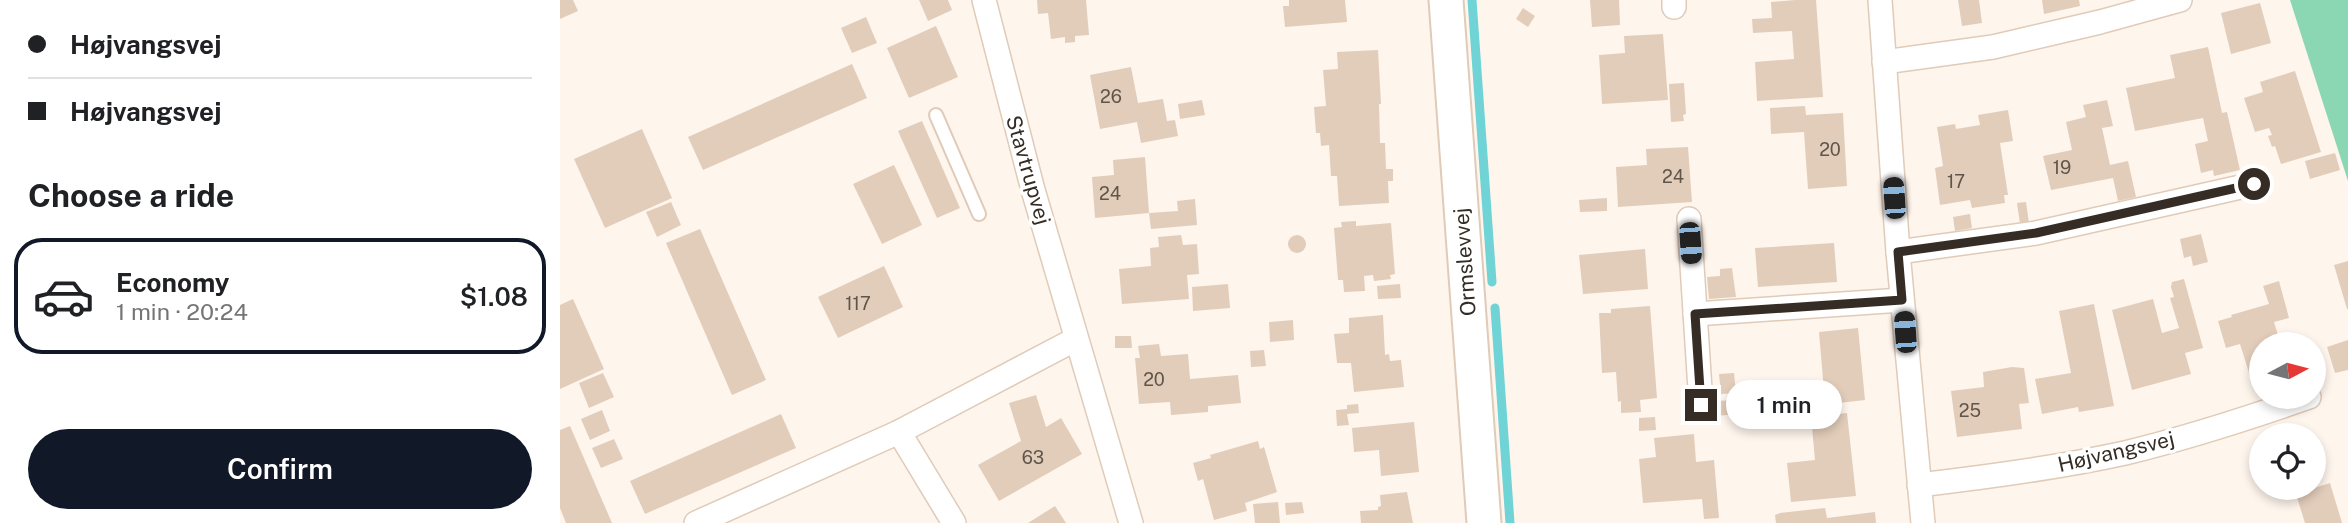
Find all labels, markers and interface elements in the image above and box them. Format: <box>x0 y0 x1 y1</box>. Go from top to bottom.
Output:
text: Højvangsvej <box>70 29 222 60</box>
house number: 26 <box>1100 86 1122 107</box>
text: Højvangsvej <box>70 96 222 127</box>
street label: Stavtrupvej <box>1001 112 1056 227</box>
house number: 20 <box>1819 139 1841 160</box>
house number: 19 <box>2053 157 2071 178</box>
house number: 24 <box>1662 166 1684 187</box>
route start <box>2238 168 2270 200</box>
house number: 17 <box>1947 171 1965 192</box>
car <box>1883 176 1906 220</box>
text: Choose a ride <box>28 177 234 214</box>
house number: 24 <box>1099 183 1121 204</box>
street label: Ormslevvej <box>1448 207 1481 317</box>
car <box>1679 221 1702 265</box>
icon: car <box>32 265 95 328</box>
text: Economy <box>116 267 229 298</box>
text: $1.08 <box>460 281 528 312</box>
house number: 117 <box>845 293 871 314</box>
text: 1 min · 20:24 <box>116 298 248 325</box>
car <box>1894 310 1917 354</box>
north arrow <box>2249 332 2326 410</box>
map controls <box>2249 332 2326 500</box>
house number: 20 <box>1143 369 1165 390</box>
callout: 1 min <box>1726 380 1841 430</box>
route end <box>1685 389 1717 421</box>
text: 1 min <box>1757 391 1811 418</box>
house number: 25 <box>1959 400 1981 421</box>
button: locate <box>2249 423 2326 500</box>
street label: Højvangsvej <box>2055 426 2177 477</box>
button: Confirm <box>28 429 532 509</box>
house number: 63 <box>1022 447 1044 468</box>

